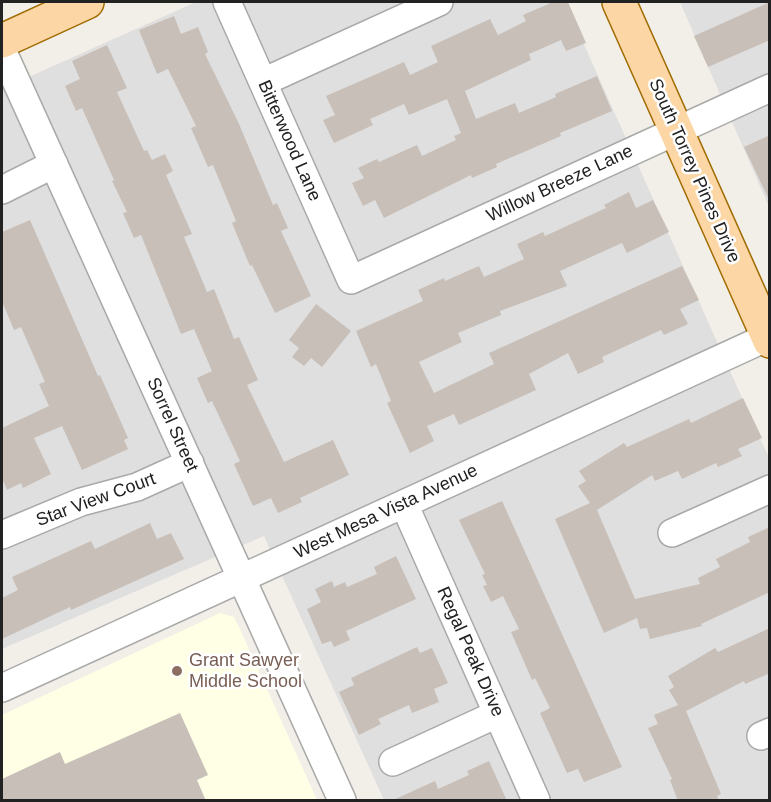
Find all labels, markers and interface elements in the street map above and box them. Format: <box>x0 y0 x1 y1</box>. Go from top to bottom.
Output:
street label: South Torrey Pines Drive <box>644 76 744 266</box>
street label: Bitterwood Lane <box>253 77 325 205</box>
street label: Willow Breeze Lane <box>483 141 637 227</box>
street label: Sorrel Street <box>142 374 202 476</box>
street label: West Mesa Vista Avenue <box>291 460 481 564</box>
street label: Star View Court <box>33 468 159 532</box>
street label: Regal Peak Drive <box>432 584 508 720</box>
place label: Grant Sawyer Middle School <box>189 650 302 692</box>
marker: Grant Sawyer Middle School <box>170 664 184 678</box>

